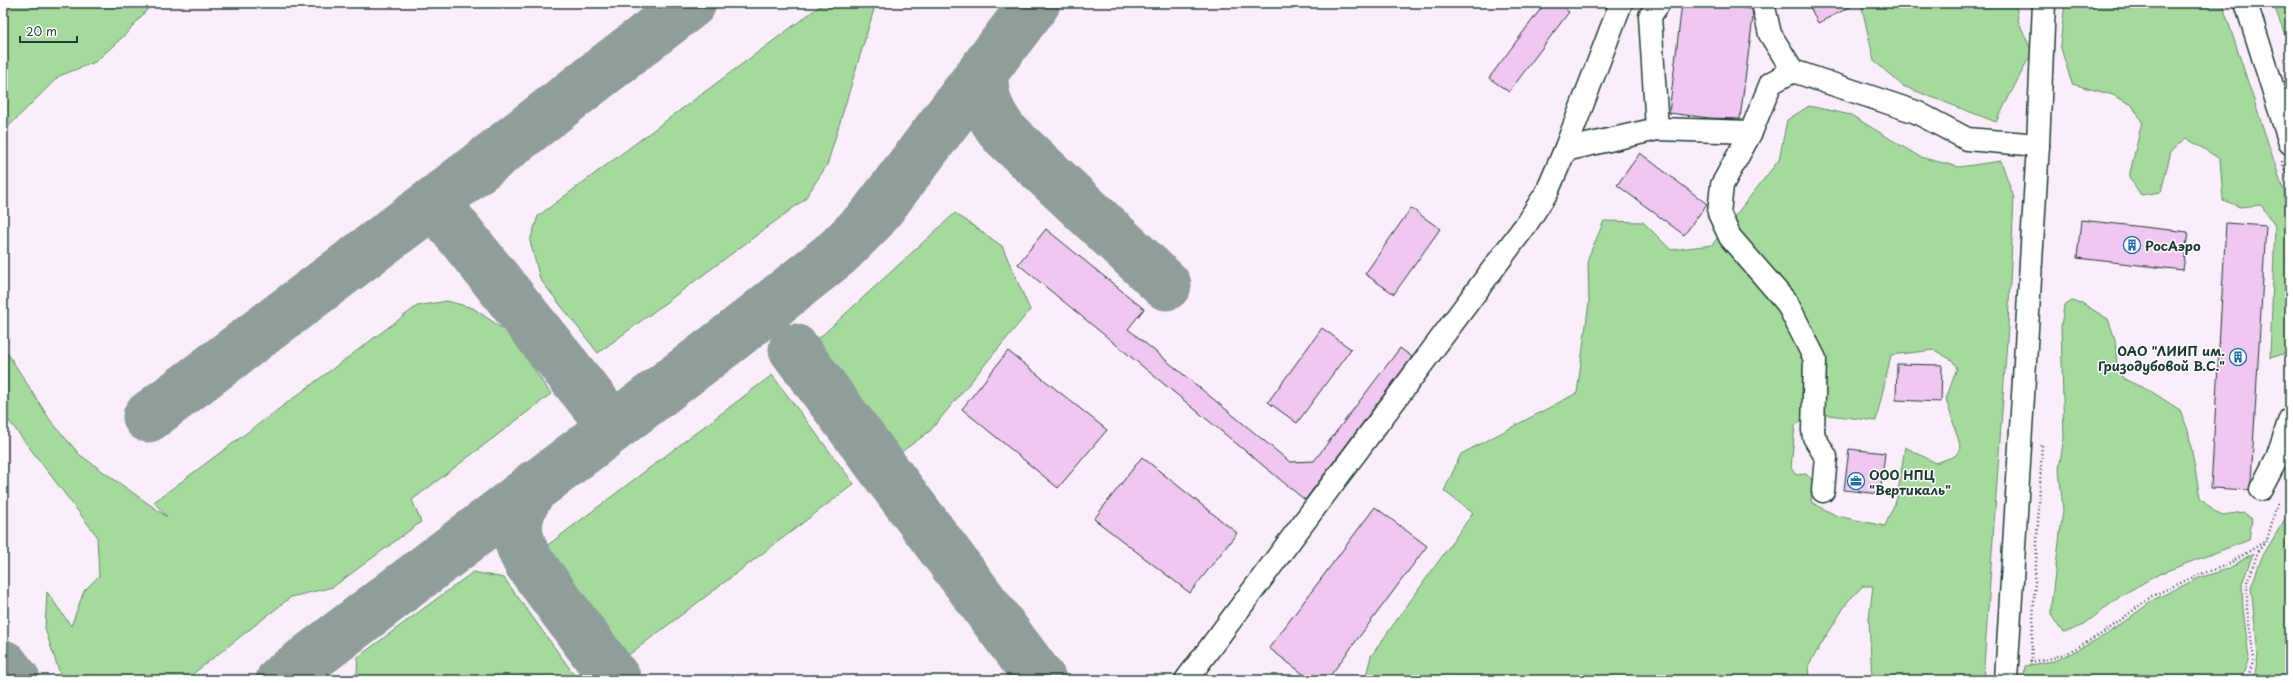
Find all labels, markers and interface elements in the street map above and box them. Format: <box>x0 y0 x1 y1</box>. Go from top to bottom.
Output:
scale bar <box>20 18 77 44</box>
text: 20 m <box>26 22 57 40</box>
building icon: РосАэро <box>2122 235 2142 255</box>
place label: РосАэро <box>2145 236 2201 255</box>
place label: ОАО "ЛИИП им. Гризодубовой В.С." <box>2098 341 2225 375</box>
building icon: ОАО "ЛИИП им. Гризодубовой В.С." <box>2228 347 2248 367</box>
place label: ООО НПЦ "Вертикаль" <box>1869 465 1951 499</box>
office icon: ООО НПЦ "Вертикаль" <box>1846 471 1866 491</box>

